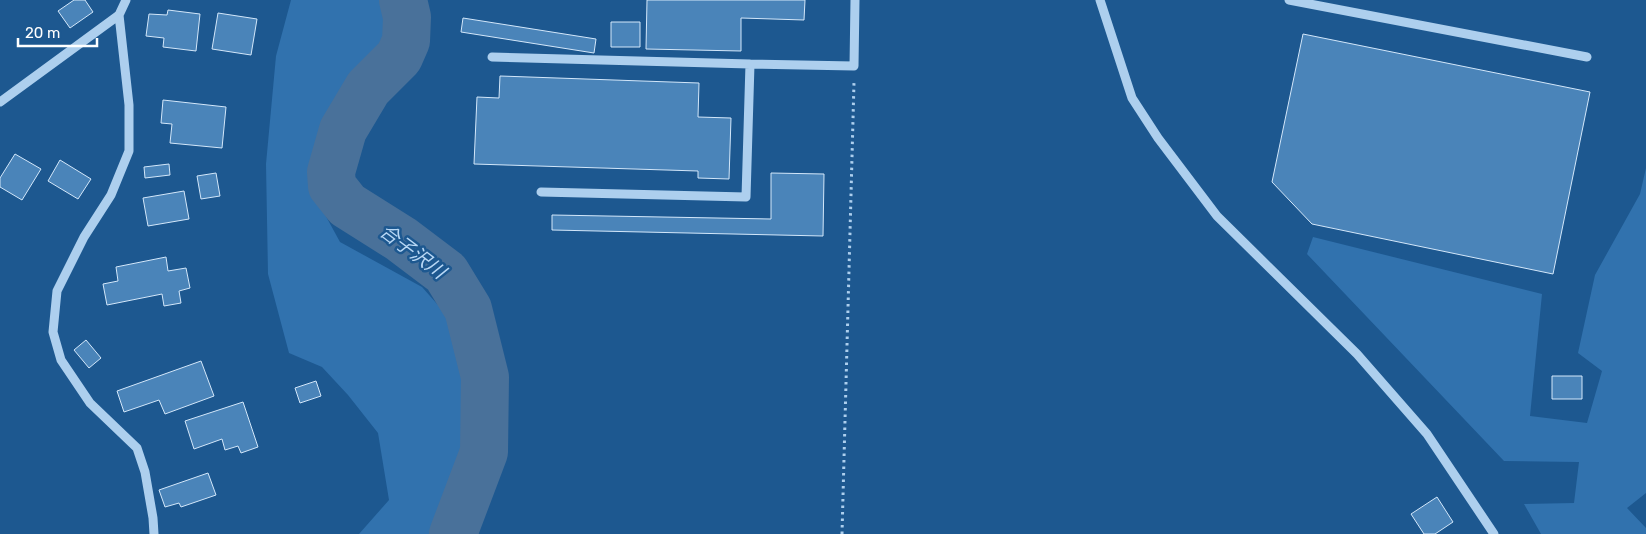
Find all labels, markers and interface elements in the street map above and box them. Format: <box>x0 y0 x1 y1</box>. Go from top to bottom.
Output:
scale bar <box>18 15 96 47</box>
text: 20 m <box>25 24 60 42</box>
water label: 合子沢川 <box>375 219 452 285</box>

